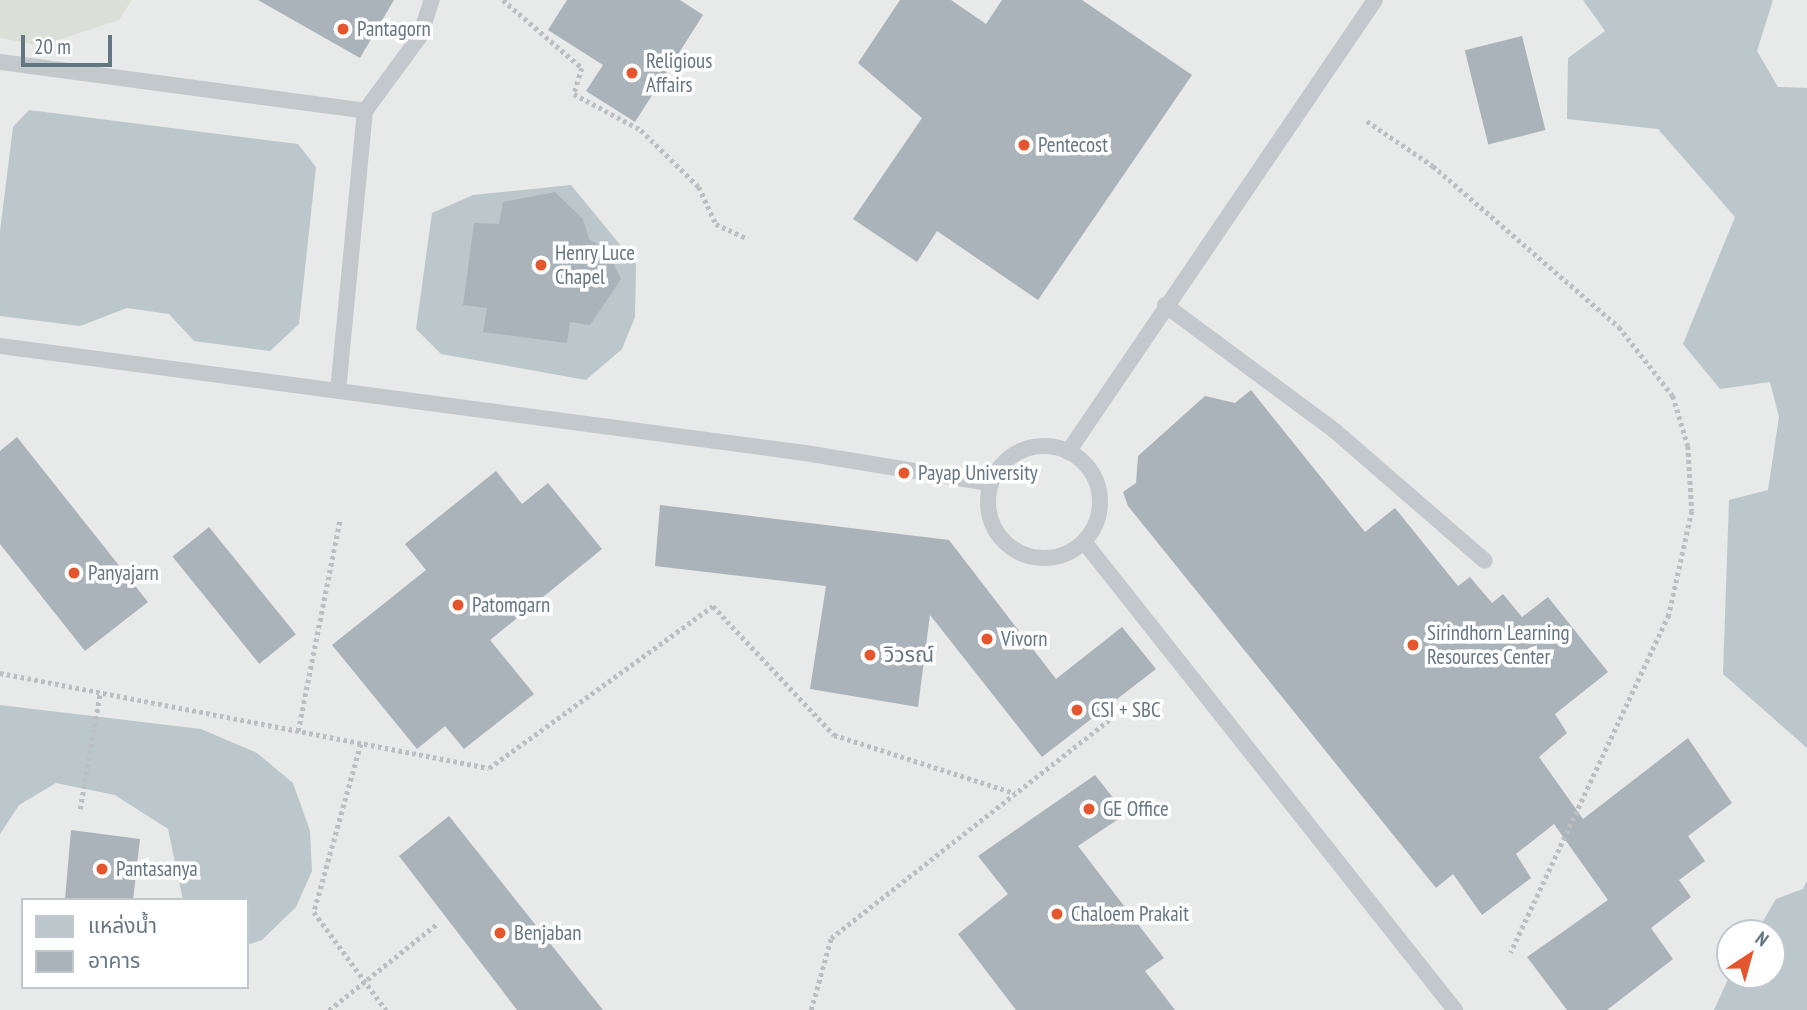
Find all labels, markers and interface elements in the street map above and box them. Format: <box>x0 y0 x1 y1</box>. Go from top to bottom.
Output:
place label: Pantagorn <box>357 16 431 42</box>
scale bar <box>24 21 116 65</box>
marker: Pantagorn <box>335 21 351 37</box>
text: 20 m <box>34 33 71 60</box>
place label: Religious Affairs <box>646 48 712 98</box>
marker: Religious Affairs <box>624 65 640 81</box>
place label: Pentecost <box>1038 132 1108 158</box>
marker: Pentecost <box>1016 137 1032 153</box>
place label: Henry Luce Chapel <box>555 240 636 290</box>
marker: Henry Luce Chapel <box>533 257 549 273</box>
place label: Payap University <box>918 460 1038 486</box>
marker: Payap University <box>896 465 912 481</box>
place label: Panyajarn <box>88 560 159 586</box>
marker: Panyajarn <box>66 565 82 581</box>
place label: Patomgarn <box>472 592 550 618</box>
marker: Patomgarn <box>450 597 466 613</box>
place label: Sirindhorn Learning Resources Center <box>1427 620 1570 670</box>
place label: Vivorn <box>1001 626 1047 652</box>
marker: Vivorn <box>979 631 995 647</box>
marker: Sirindhorn Learning Resources Center <box>1405 637 1421 653</box>
place label: วิวรณ์ <box>884 642 934 668</box>
marker: วิวรณ์ <box>862 647 878 663</box>
place label: CSI + SBC <box>1091 697 1161 723</box>
marker: CSI + SBC <box>1069 702 1085 718</box>
place label: GE Office <box>1103 796 1169 822</box>
marker: GE Office <box>1081 801 1097 817</box>
place label: Pantasanya <box>116 856 198 882</box>
marker: Pantasanya <box>94 861 110 877</box>
legend <box>21 898 248 989</box>
place label: Chaloem Prakait <box>1071 901 1189 927</box>
marker: Chaloem Prakait <box>1049 906 1065 922</box>
text: แหล่งน้ำ <box>88 912 157 939</box>
north arrow <box>1716 919 1786 989</box>
place label: Benjaban <box>514 920 581 946</box>
marker: Benjaban <box>492 925 508 941</box>
text: N <box>1751 926 1773 951</box>
text: อาคาร <box>88 947 140 974</box>

